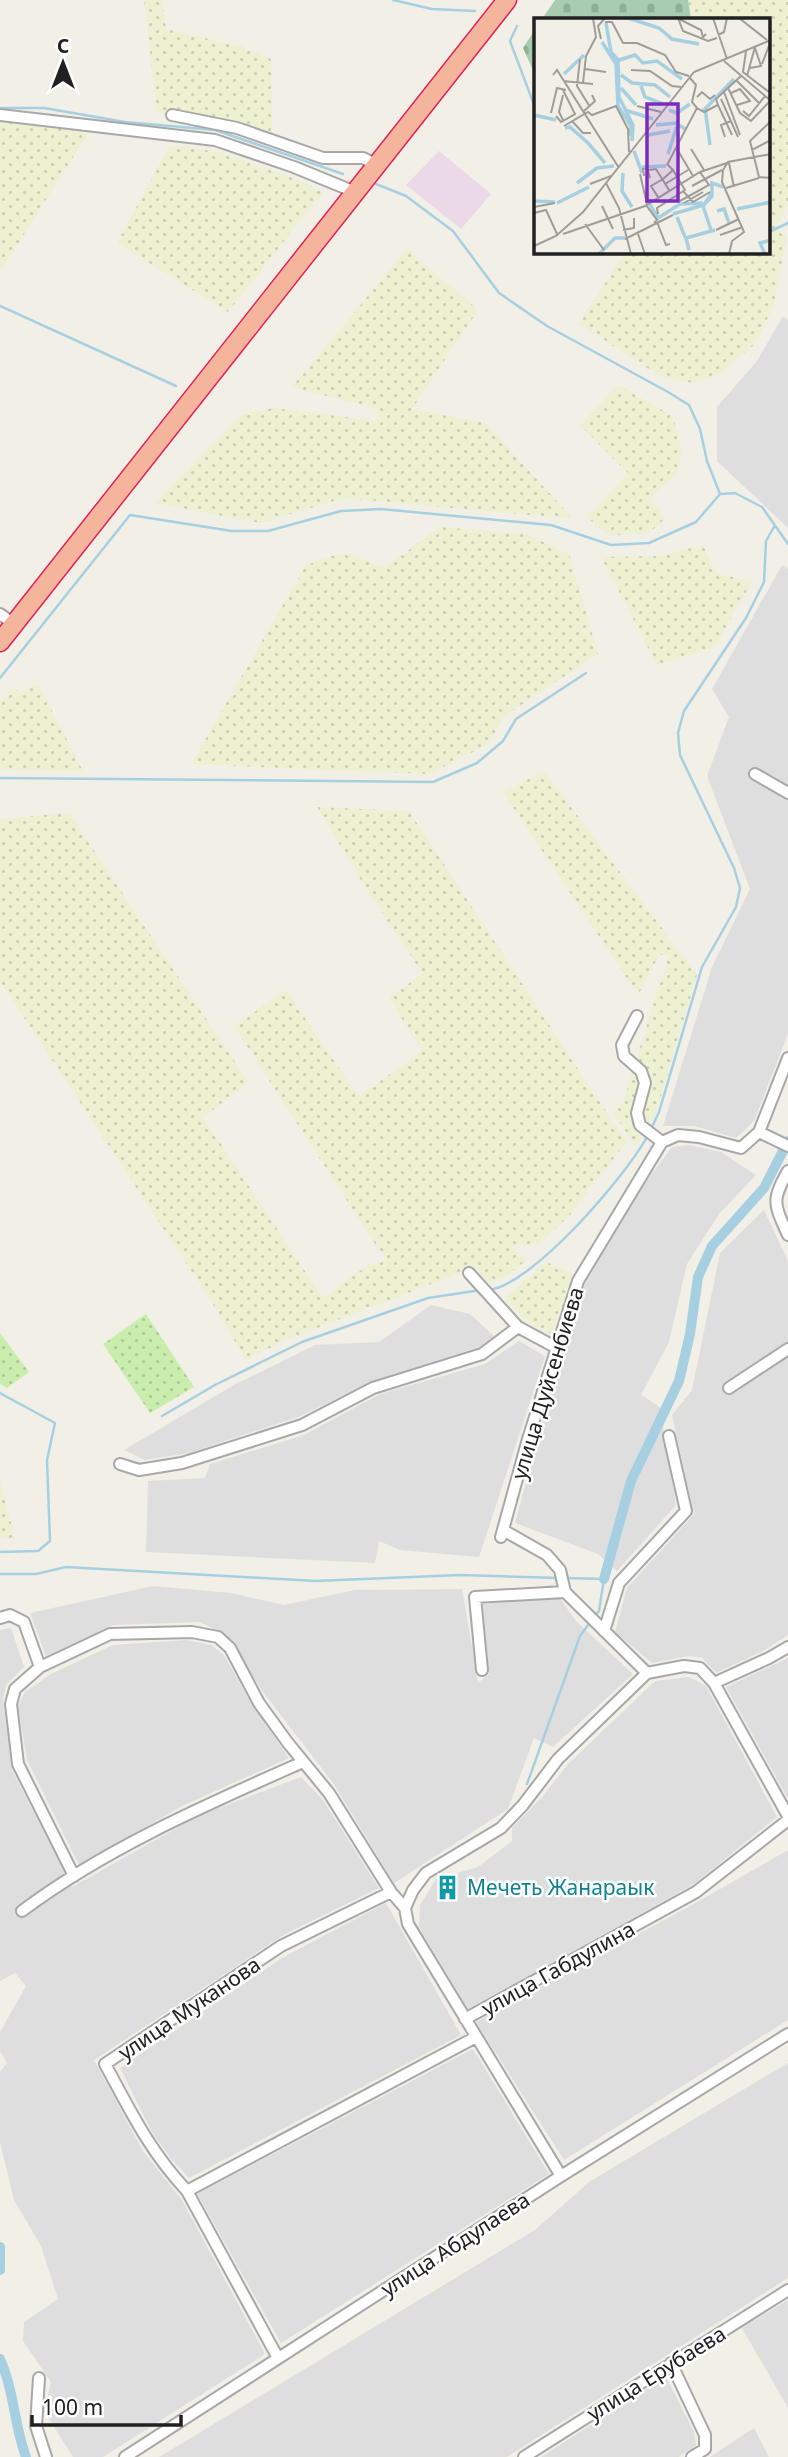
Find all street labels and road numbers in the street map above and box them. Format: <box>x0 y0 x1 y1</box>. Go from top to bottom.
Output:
street label: улица Дуйсенбиева <box>504 1283 590 1483</box>
street label: улица Габдулина <box>476 1914 640 2022</box>
street label: улица Муканова <box>112 1950 266 2066</box>
street label: улица Абдулаева <box>375 2185 535 2303</box>
street label: улица Ерубаева <box>581 2319 731 2427</box>

